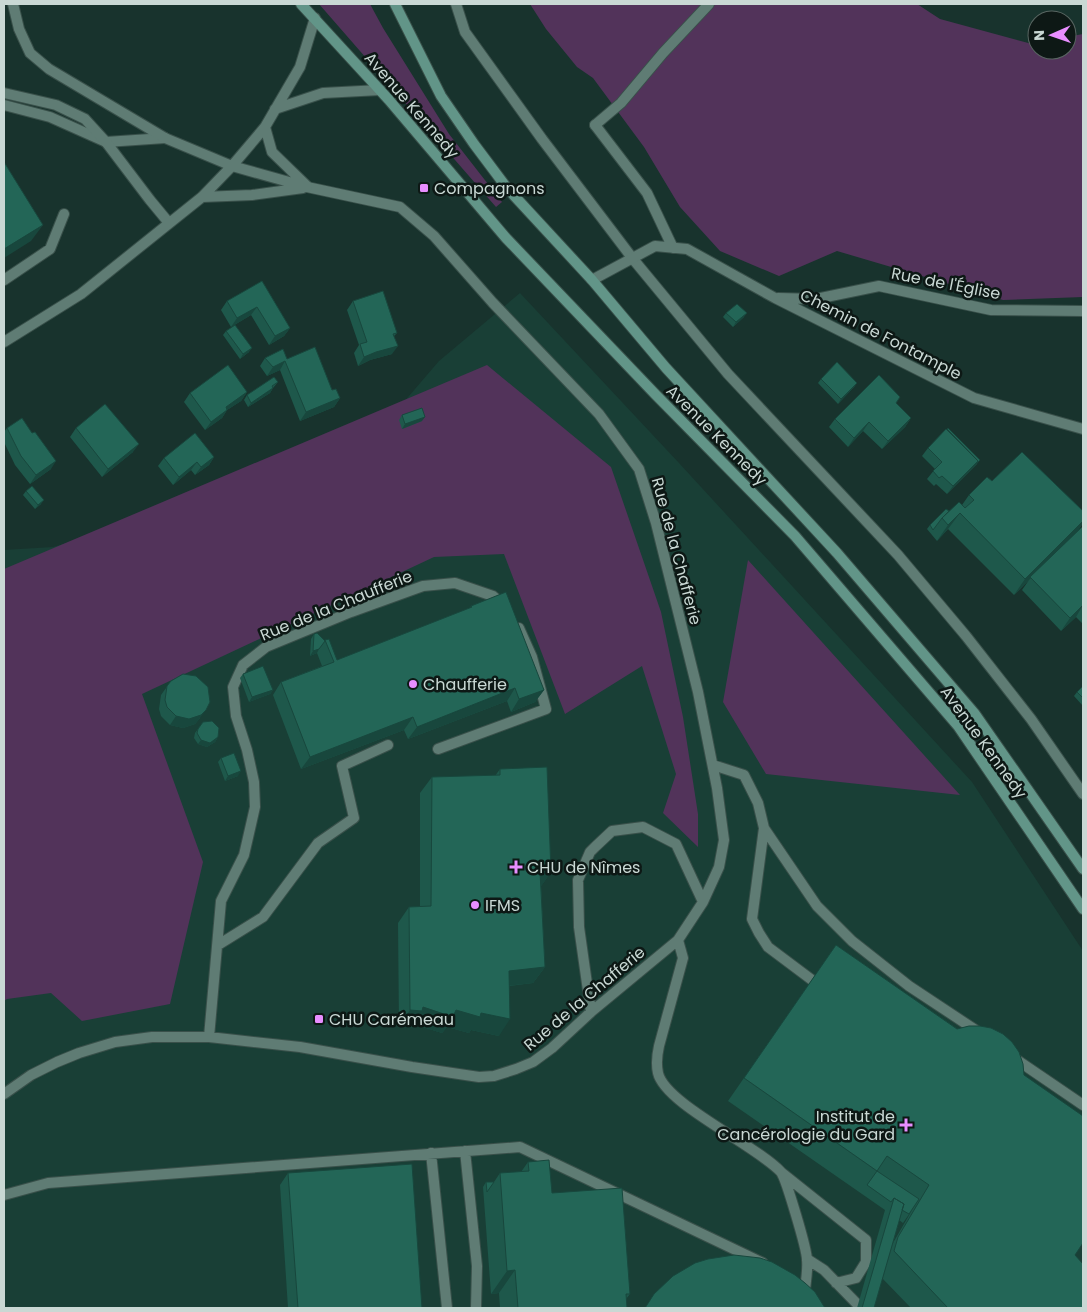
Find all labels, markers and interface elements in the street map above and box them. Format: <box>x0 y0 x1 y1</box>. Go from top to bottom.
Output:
north arrow <box>1027 10 1077 60</box>
text: N <box>1029 30 1049 41</box>
street label: Avenue Kennedy <box>359 47 464 163</box>
place label: Compagnons <box>434 177 545 200</box>
marker: Compagnons <box>418 182 430 194</box>
street label: Rue de l'Église <box>889 262 1003 305</box>
street label: Chemin de Fontample <box>796 284 966 385</box>
street label: Avenue Kennedy <box>661 380 772 491</box>
street label: Rue de la Chafferie <box>646 475 707 628</box>
street label: Rue de la Chaufferie <box>257 564 416 646</box>
place label: Chaufferie <box>423 673 507 696</box>
marker: Chaufferie <box>407 678 419 690</box>
street label: Avenue Kennedy <box>935 681 1032 803</box>
place label: CHU de Nîmes <box>527 856 640 879</box>
marker: CHU de Nîmes <box>509 860 523 874</box>
place label: IFMS <box>485 894 520 917</box>
marker: IFMS <box>469 899 481 911</box>
street label: Rue de la Chafferie <box>519 941 650 1056</box>
place label: CHU Carémeau <box>329 1008 454 1031</box>
marker: CHU Carémeau <box>313 1013 325 1025</box>
place label: Institut de Cancérologie du Gard <box>717 1105 895 1146</box>
marker: Institut de Cancérologie du Gard <box>899 1118 913 1132</box>

